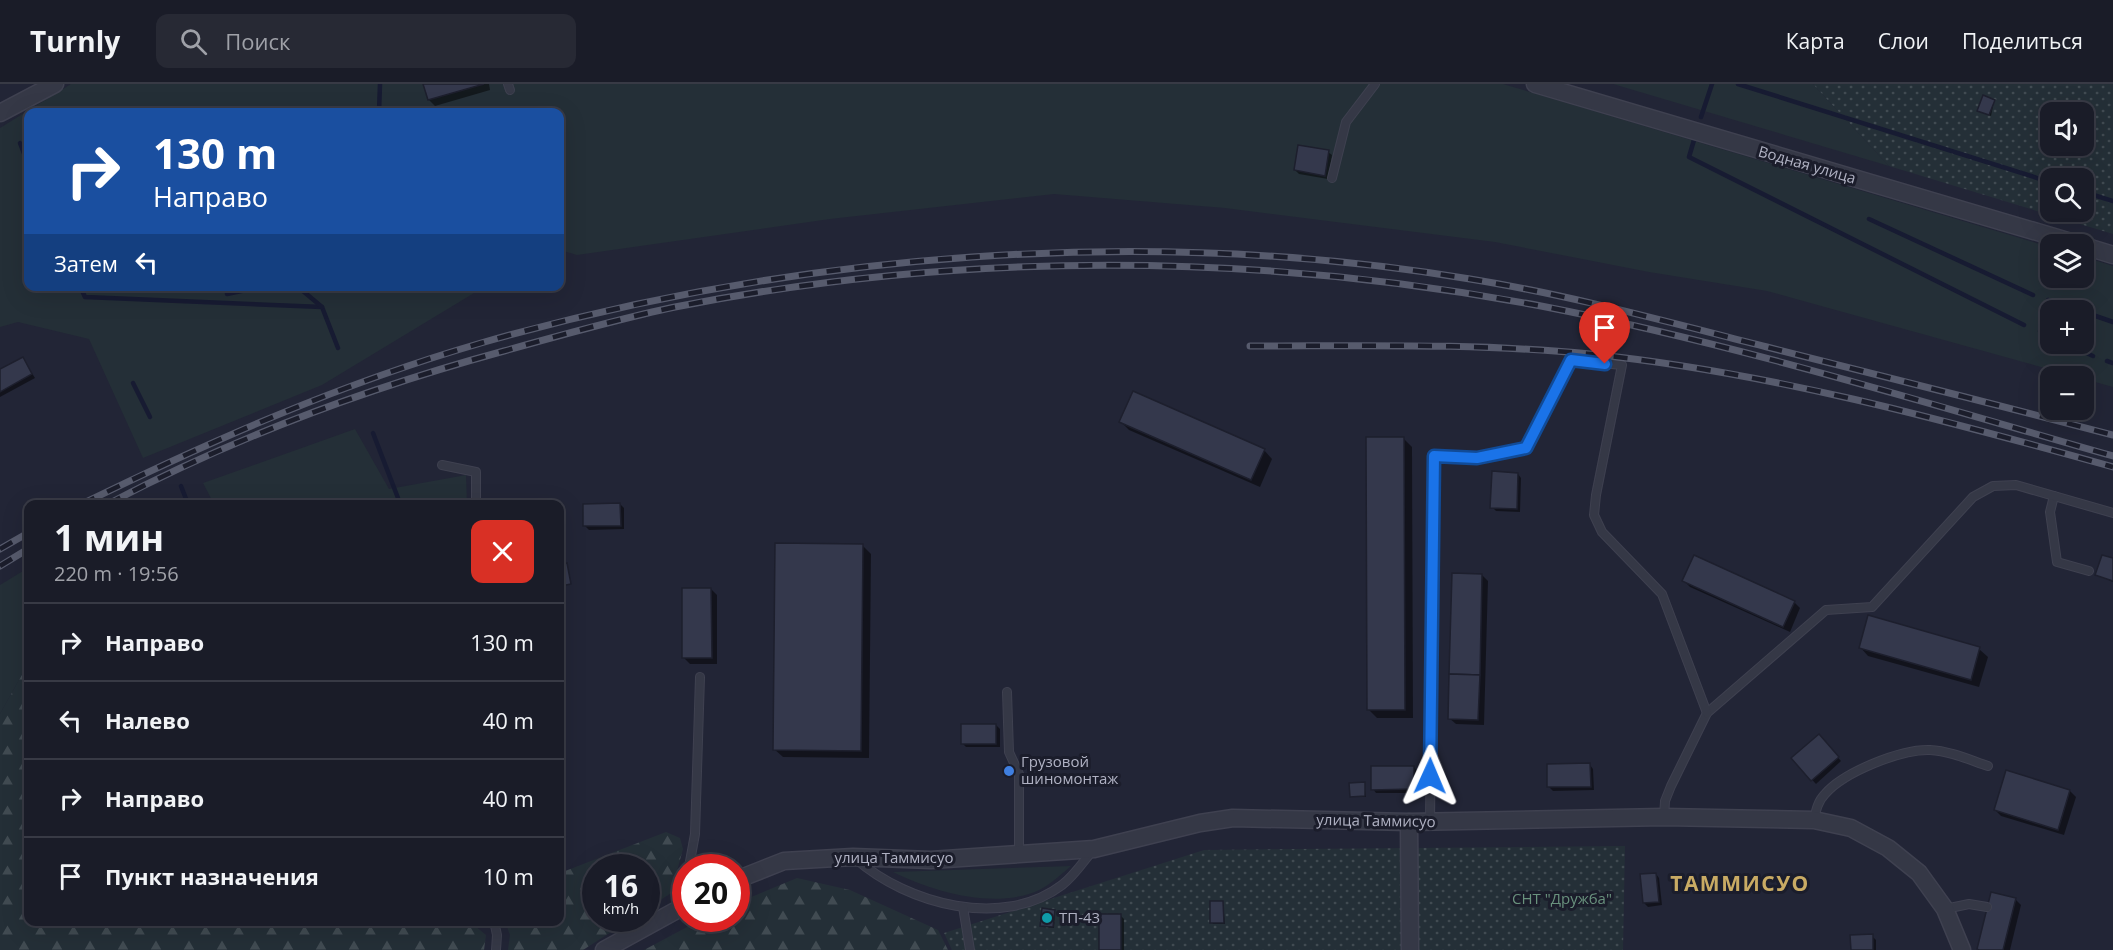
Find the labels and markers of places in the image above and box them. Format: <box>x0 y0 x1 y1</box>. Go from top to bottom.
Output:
pin <box>1579 302 1630 364</box>
place label: Грузовой шиномонтаж <box>1021 751 1118 788</box>
marker: Грузовой шиномонтаж <box>1002 764 1016 778</box>
place label: ТП-43 <box>1059 907 1100 927</box>
marker: ТП-43 <box>1040 911 1054 925</box>

